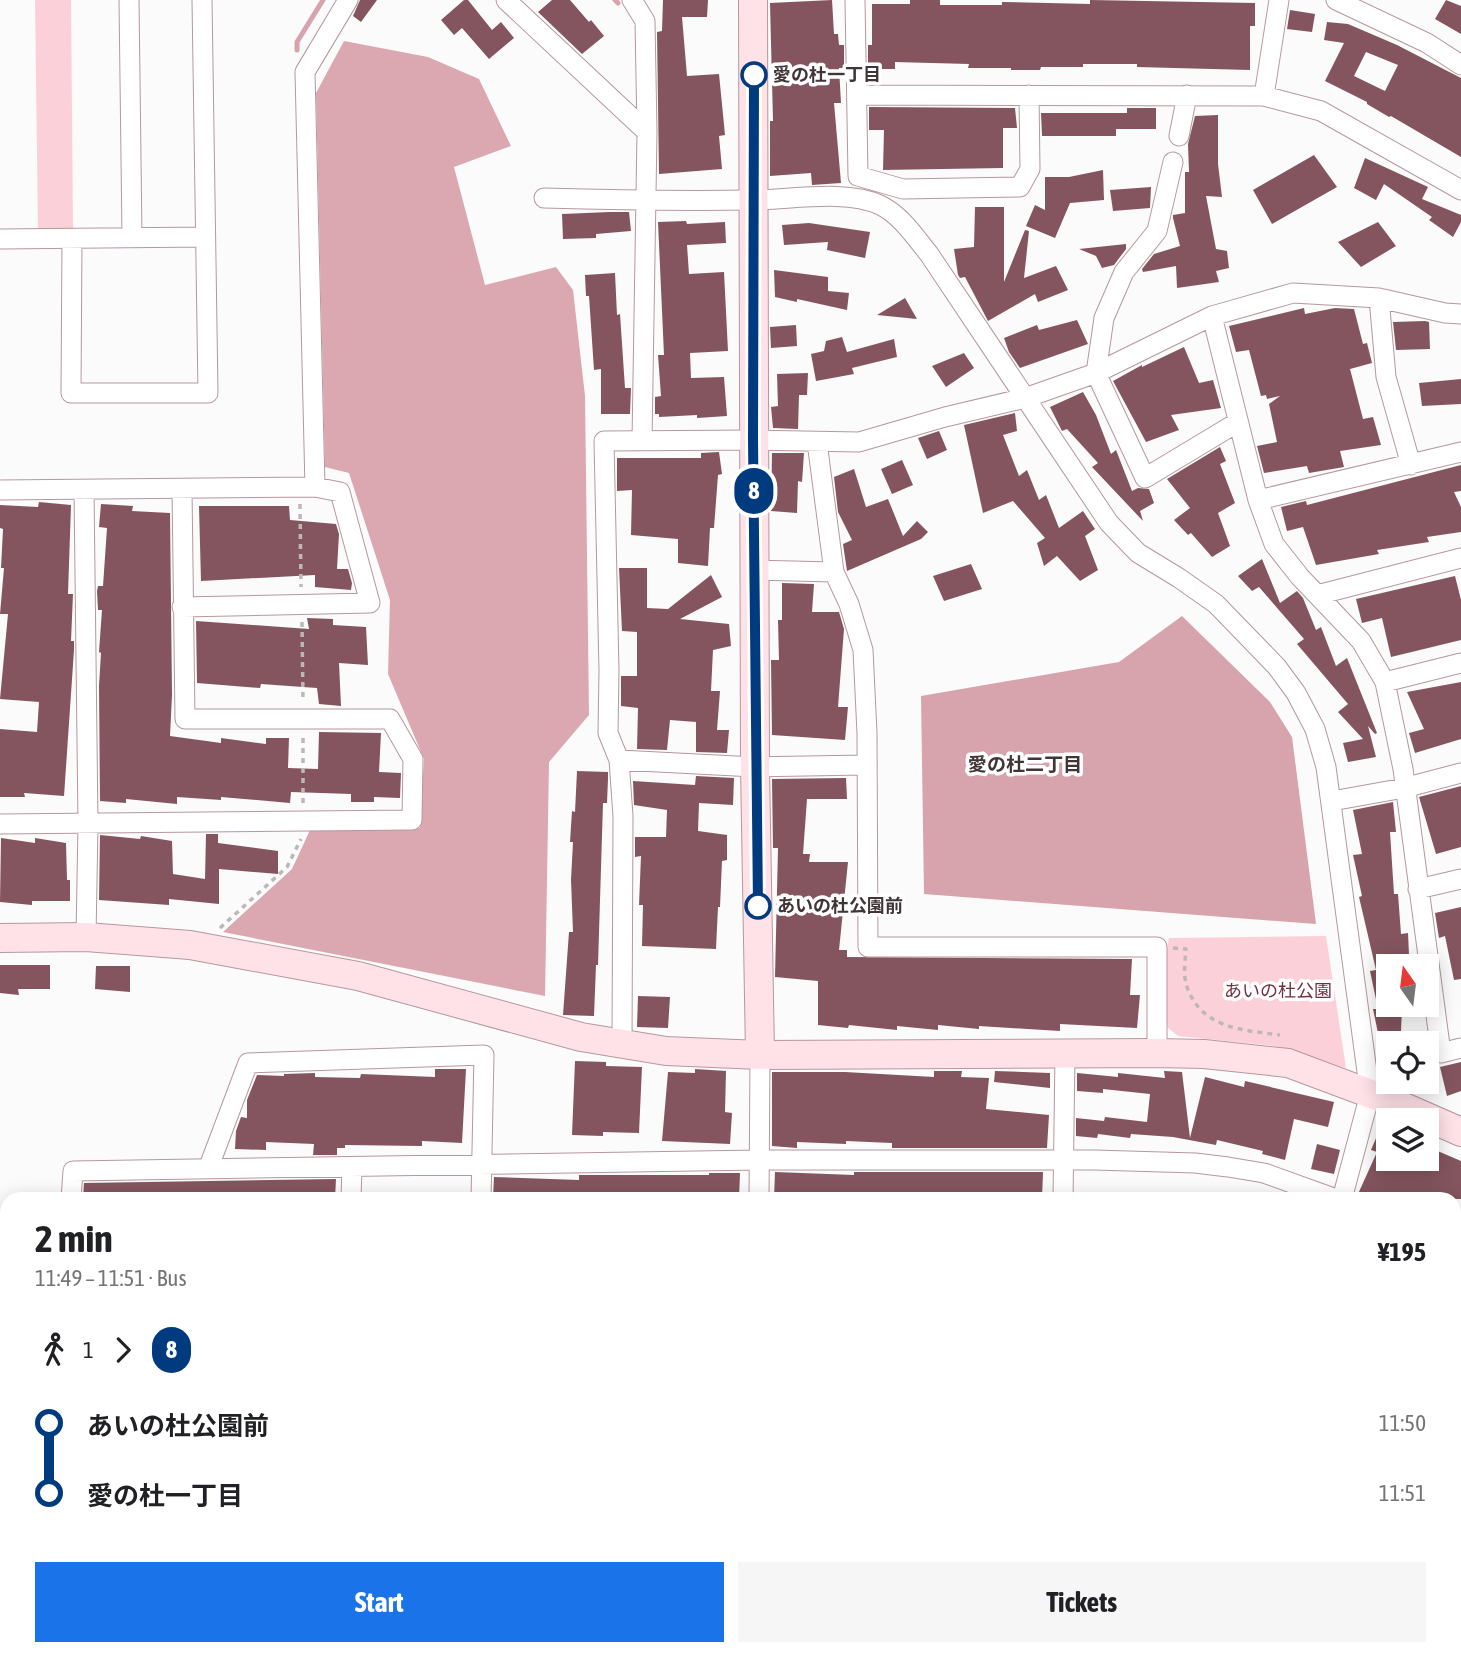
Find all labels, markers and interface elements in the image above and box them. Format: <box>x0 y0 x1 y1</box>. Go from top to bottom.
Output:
marker: 愛の杜一丁目 <box>741 62 767 88</box>
place label: 愛の杜一丁目 <box>773 64 881 85</box>
line badge: 8 <box>731 468 777 514</box>
text: 8 <box>748 477 760 504</box>
district label: 愛の杜二丁目 <box>968 753 1082 775</box>
marker: あいの杜公園前 <box>745 893 771 919</box>
place label: あいの杜公園前 <box>777 895 903 916</box>
north arrow <box>1376 954 1438 1017</box>
map controls <box>1376 954 1439 1171</box>
park label: あいの杜公園 <box>1224 980 1332 1001</box>
button: locate <box>1376 1031 1439 1094</box>
button: layers <box>1376 1108 1439 1171</box>
text: 2 min <box>35 1217 113 1260</box>
text: ¥195 <box>1378 1237 1426 1267</box>
text: 11:49 – 11:51 · Bus <box>35 1265 187 1291</box>
icon: walk <box>35 1331 73 1369</box>
icon: forward <box>104 1331 142 1369</box>
text: 8 <box>166 1336 177 1363</box>
text: 1 <box>83 1337 94 1363</box>
text: 11:50 <box>1379 1410 1426 1436</box>
text: あいの杜公園前 <box>87 1411 269 1441</box>
text: 11:51 <box>1379 1480 1426 1506</box>
text: 愛の杜一丁目 <box>87 1481 243 1511</box>
button: Start <box>35 1562 724 1642</box>
button: Tickets <box>738 1562 1426 1642</box>

